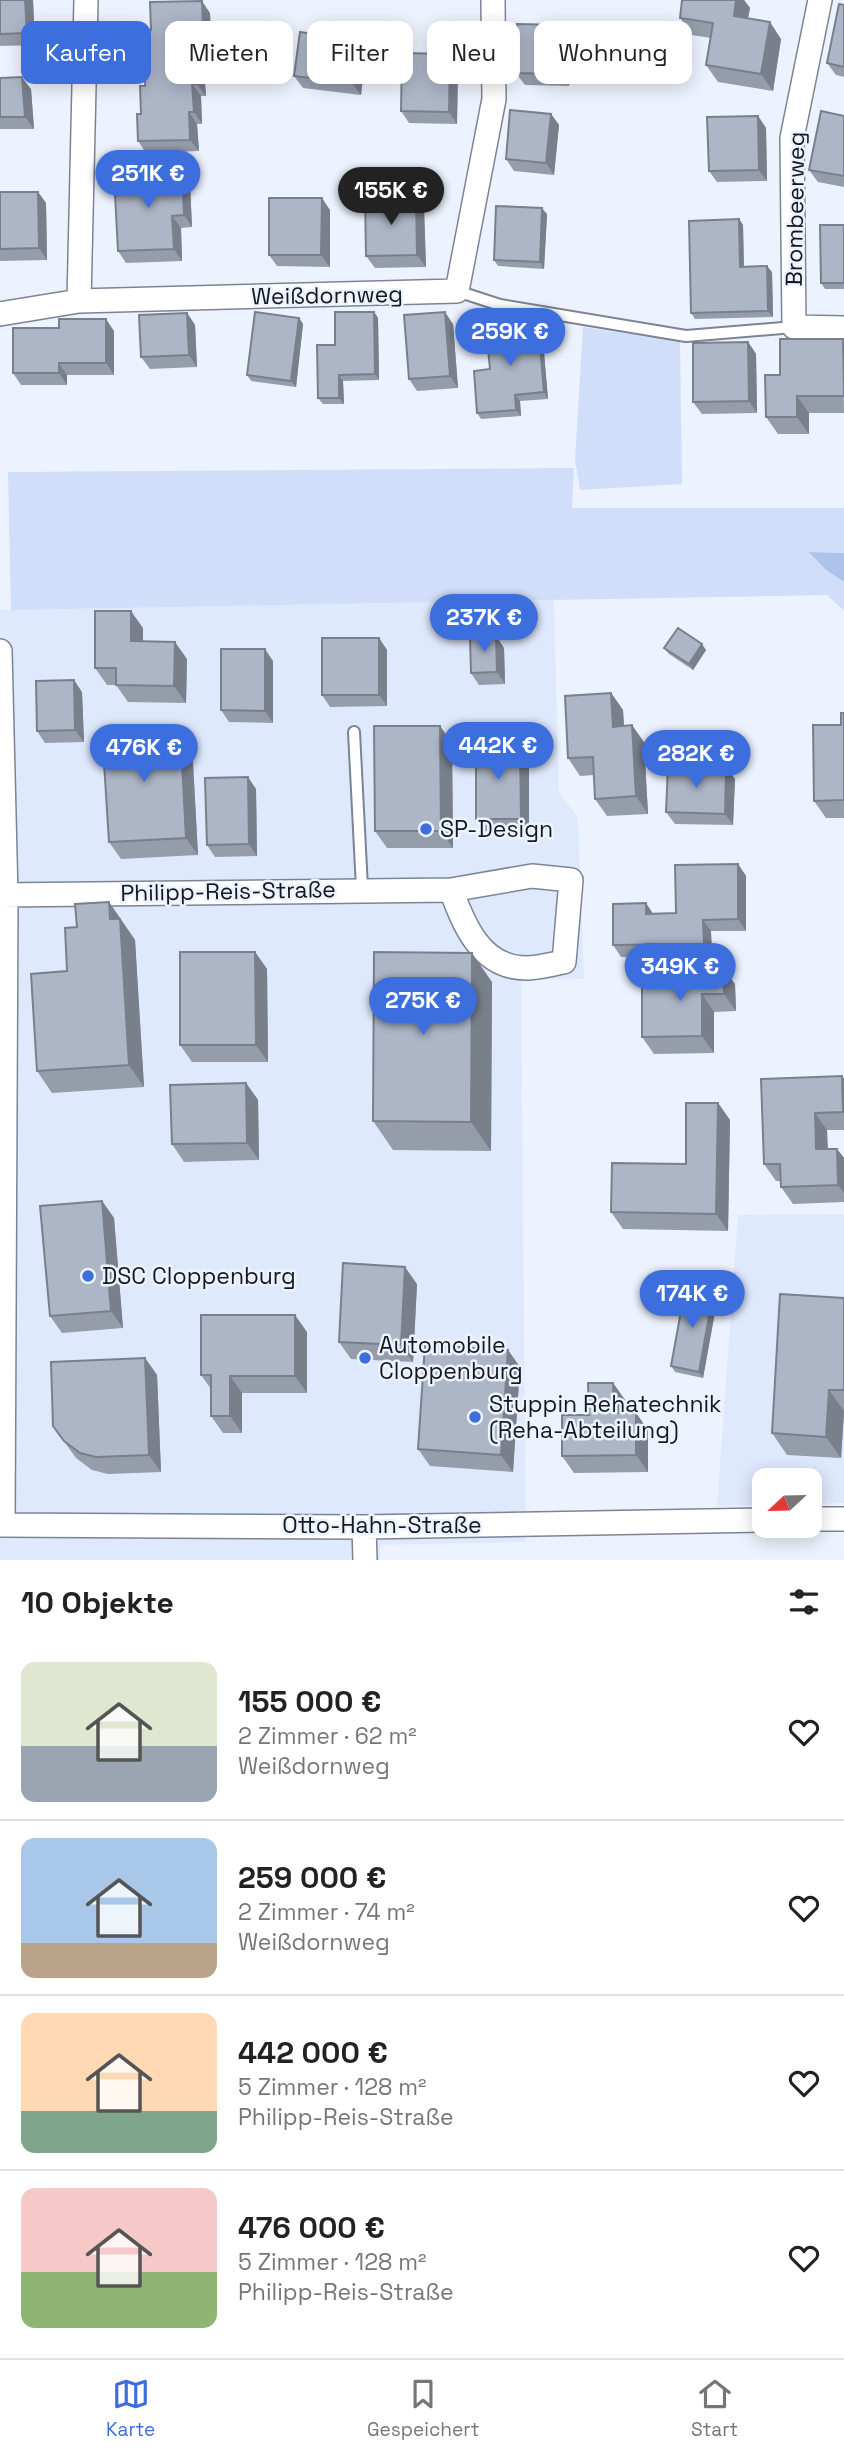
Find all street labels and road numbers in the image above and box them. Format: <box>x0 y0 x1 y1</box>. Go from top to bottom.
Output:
street label: Brombeerweg <box>779 131 811 287</box>
street label: Weißdornweg <box>251 279 403 311</box>
street label: Philipp-Reis-Straße <box>120 874 336 908</box>
street label: Otto-Hahn-Straße <box>282 1510 482 1540</box>

